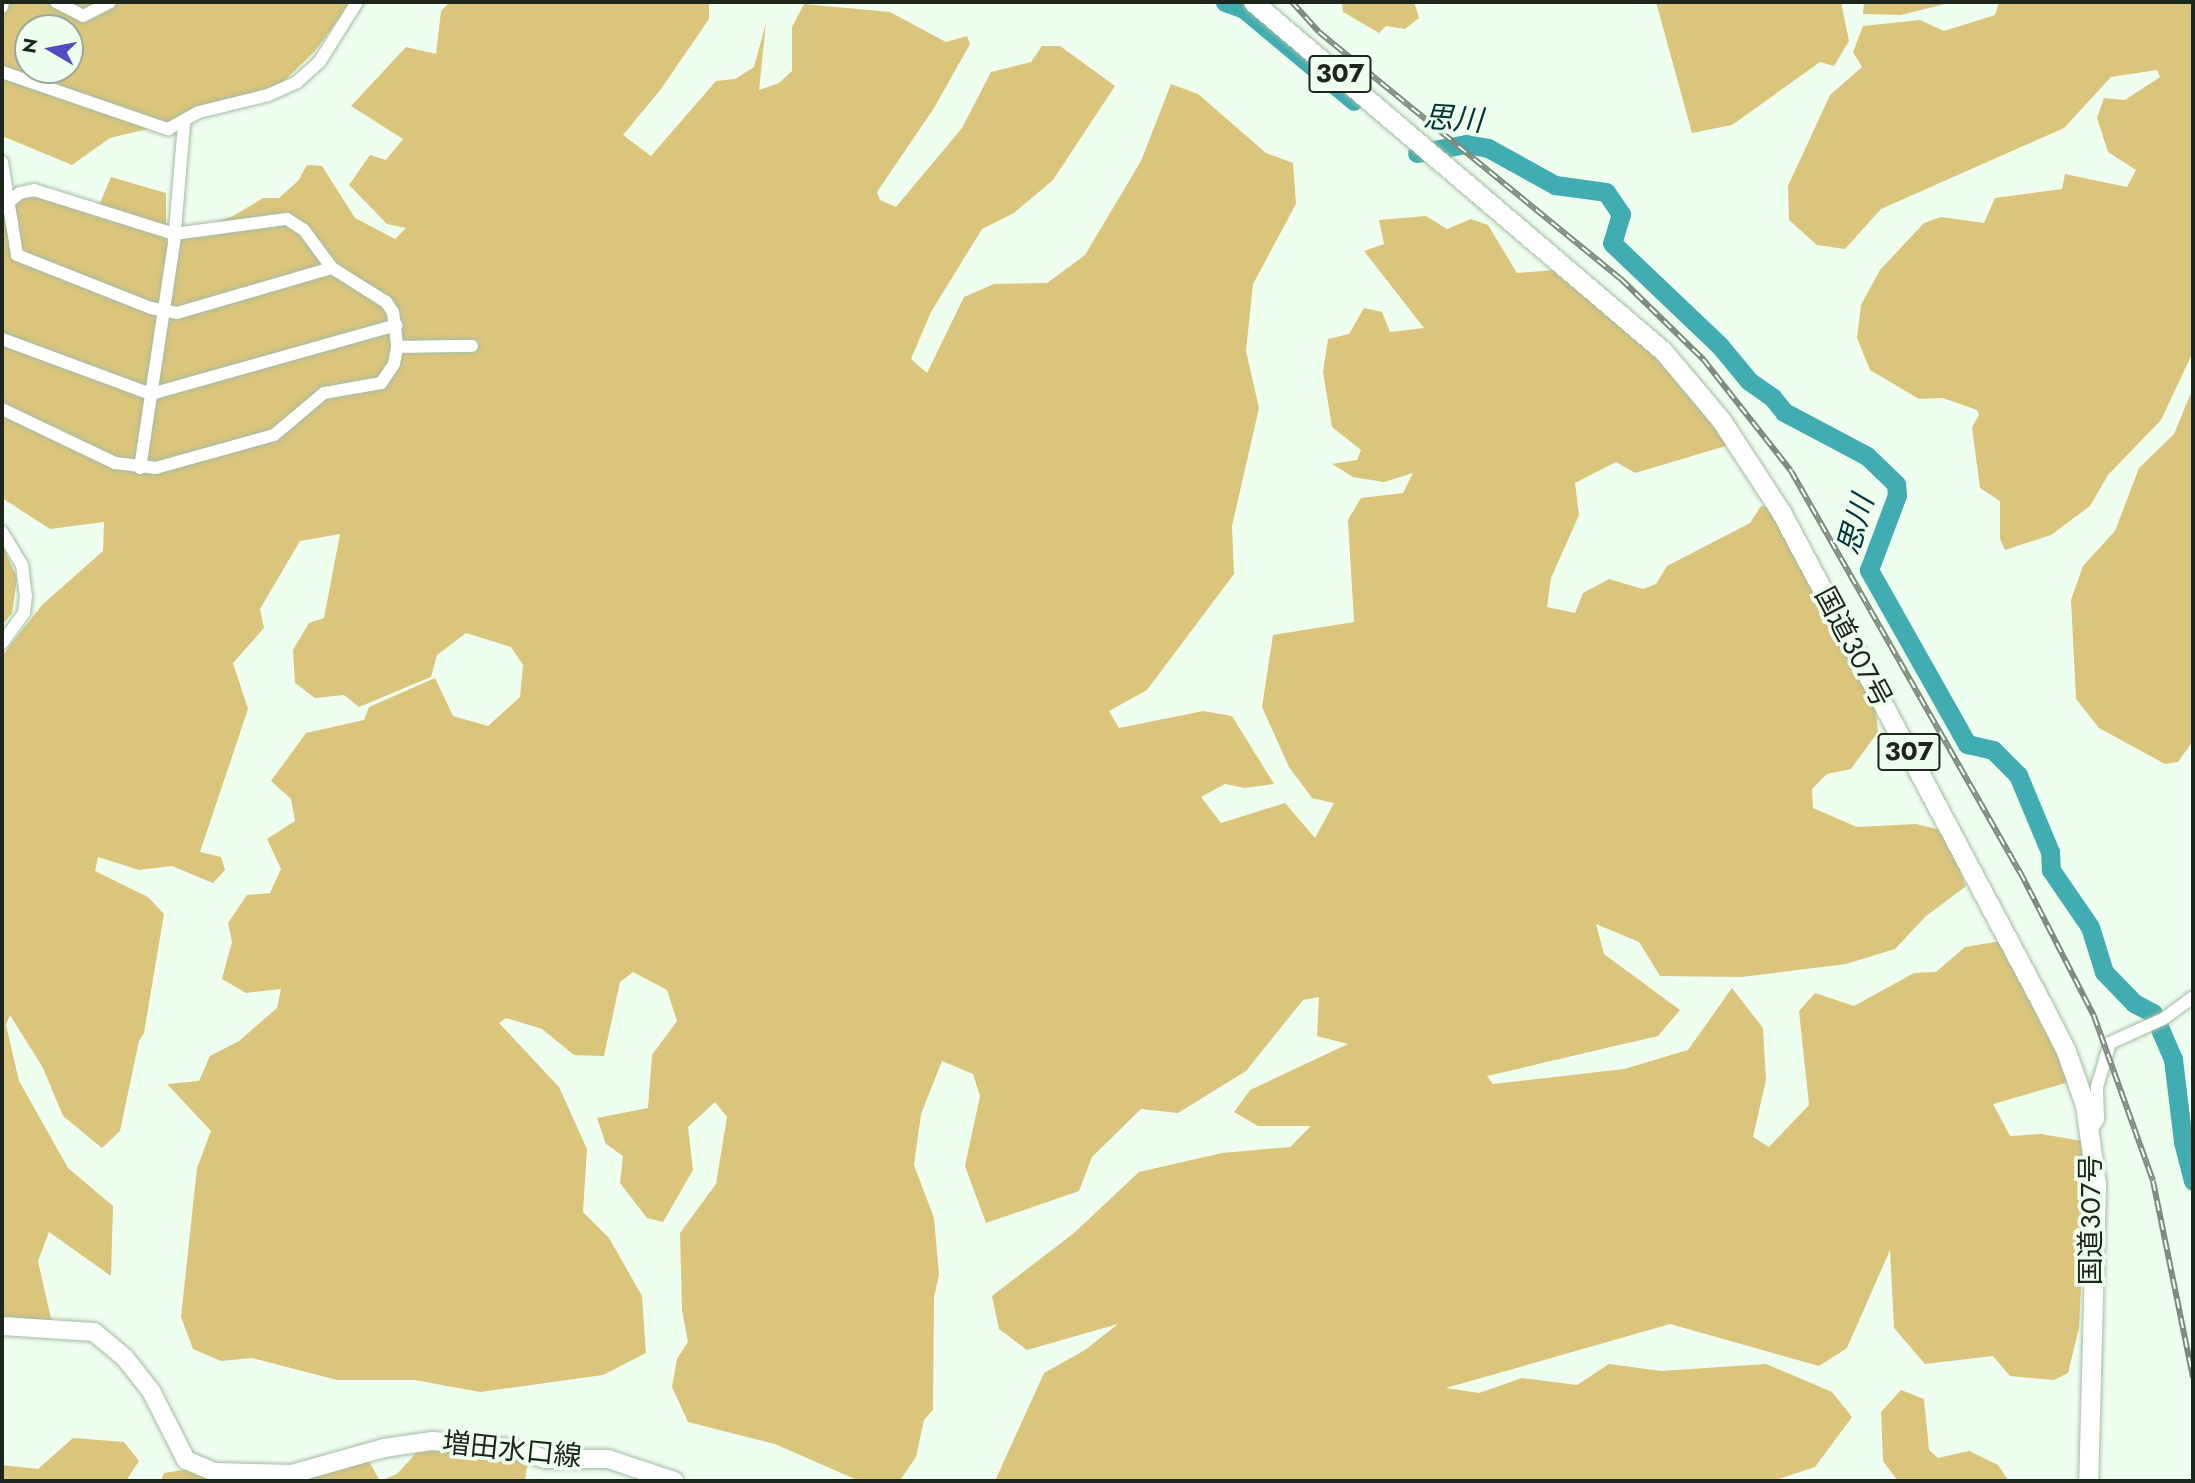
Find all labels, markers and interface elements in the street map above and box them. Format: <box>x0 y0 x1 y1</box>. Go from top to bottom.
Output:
north arrow <box>14 14 84 84</box>
text: N <box>15 36 44 55</box>
road number: 307 <box>1307 52 1373 96</box>
water label: 思川 <box>1422 99 1484 139</box>
water label: 思川 <box>1830 491 1882 559</box>
street label: 国道307号 <box>1807 581 1899 713</box>
road number: 307 <box>1876 730 1942 774</box>
street label: 国道307号 <box>2074 1155 2108 1285</box>
street label: 増田水口線 <box>441 1426 583 1474</box>

